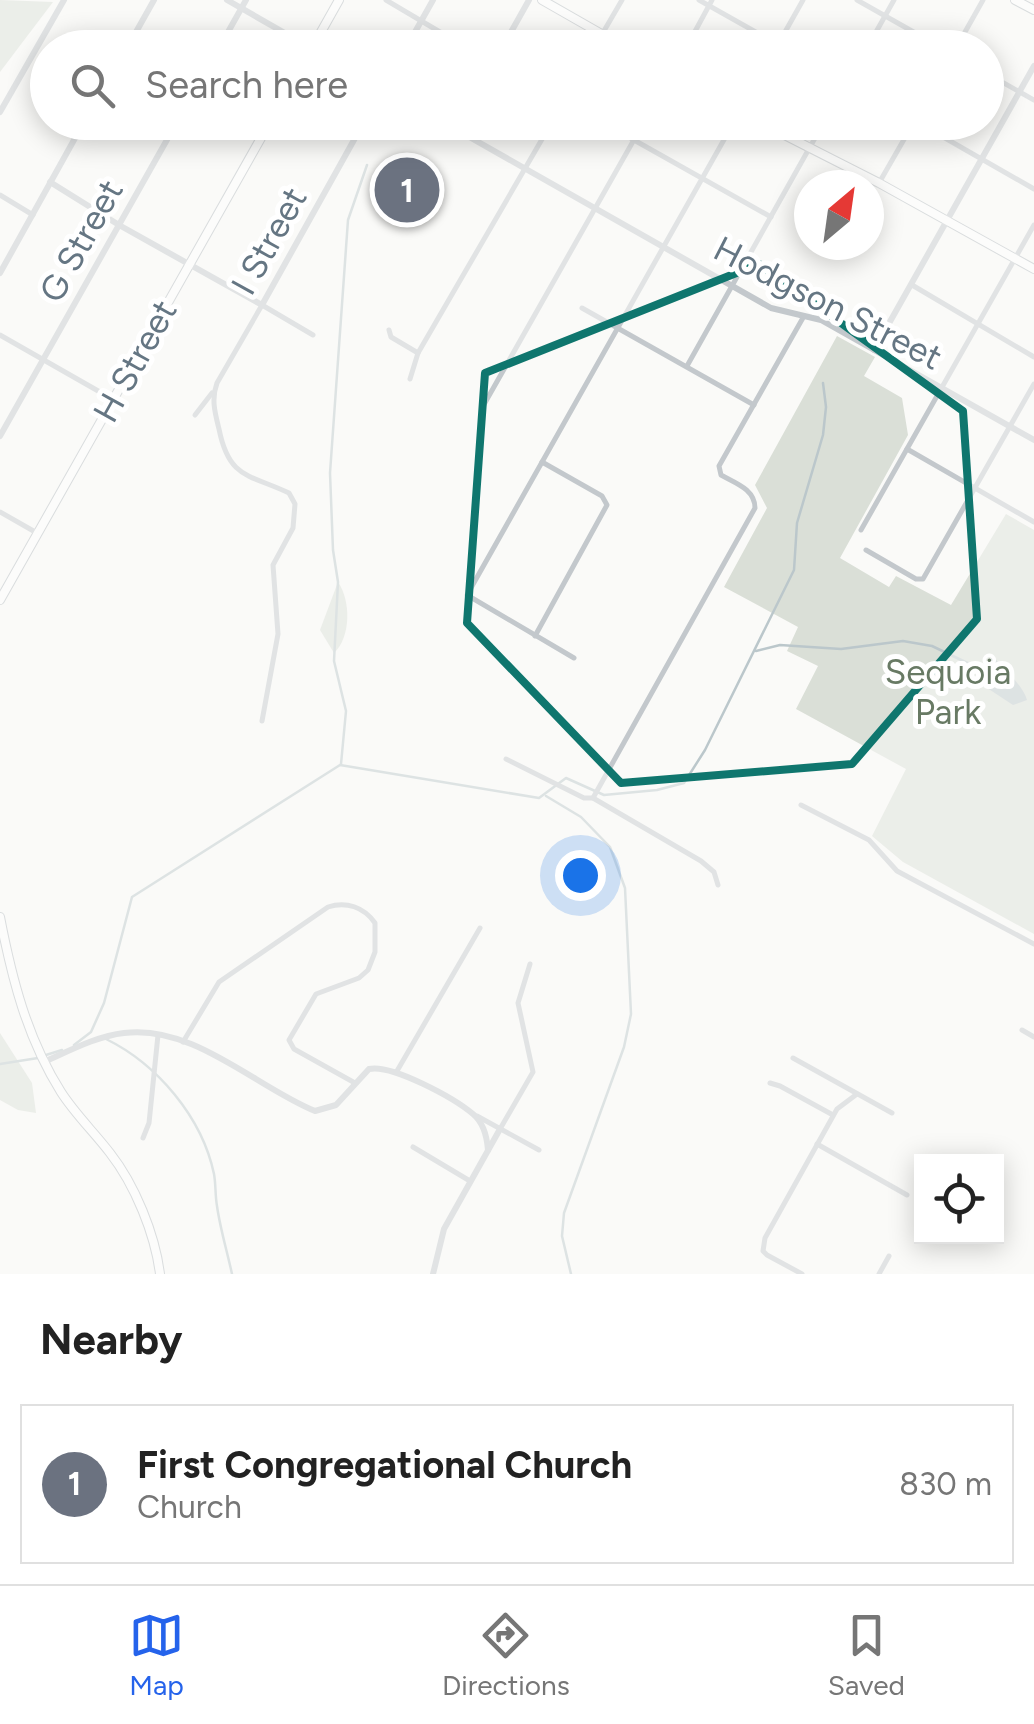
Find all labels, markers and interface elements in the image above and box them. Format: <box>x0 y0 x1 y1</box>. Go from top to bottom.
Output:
search box <box>30 30 1004 140</box>
icon: search <box>65 58 120 113</box>
text: Search here <box>145 62 348 108</box>
pin: 1 <box>374 152 440 228</box>
north arrow <box>794 170 884 260</box>
street label: G Street <box>30 173 132 309</box>
street label: I Street <box>222 180 316 302</box>
street label: Hodgson Street <box>707 227 949 379</box>
street label: H Street <box>84 293 186 429</box>
park label: Sequoia Park <box>885 651 1011 733</box>
your location <box>555 850 606 901</box>
map controls <box>914 1154 1004 1244</box>
button: locate <box>914 1154 1004 1244</box>
text: Nearby <box>40 1314 182 1365</box>
text: First Congregational Church <box>137 1442 632 1488</box>
text: 1 <box>68 1465 81 1503</box>
text: 830 m <box>899 1465 992 1503</box>
text: Church <box>137 1488 242 1526</box>
tab: Map <box>129 1608 184 1702</box>
tab: Directions <box>442 1608 570 1702</box>
tab: Saved <box>828 1608 905 1702</box>

